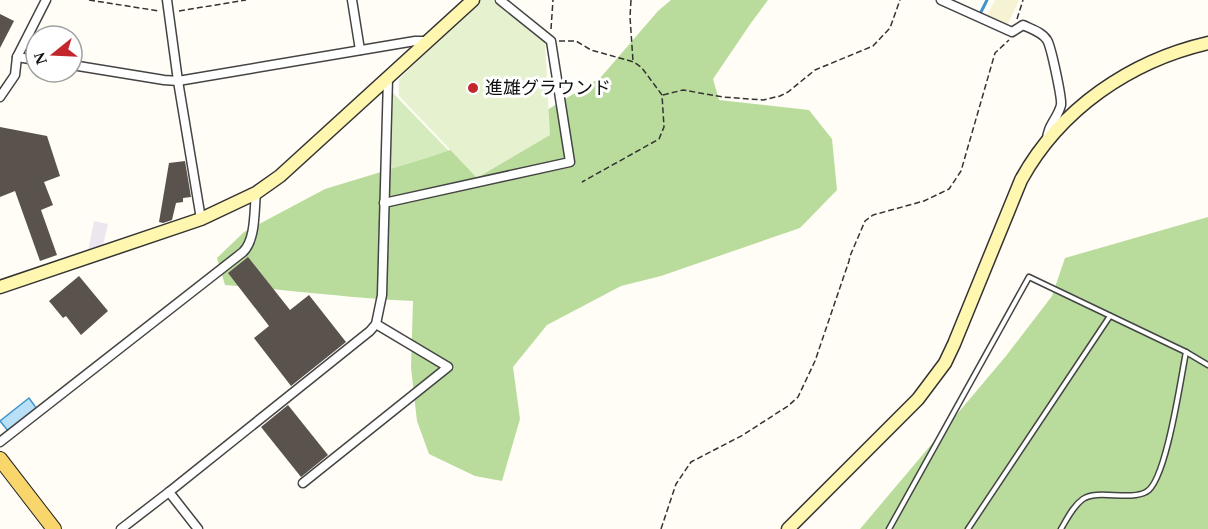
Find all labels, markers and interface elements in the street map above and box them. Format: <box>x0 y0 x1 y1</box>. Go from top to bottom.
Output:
north arrow <box>24 24 84 84</box>
text: N <box>30 50 50 67</box>
place label: 進雄グラウンド <box>485 78 611 98</box>
marker: 進雄グラウンド <box>466 81 480 95</box>

